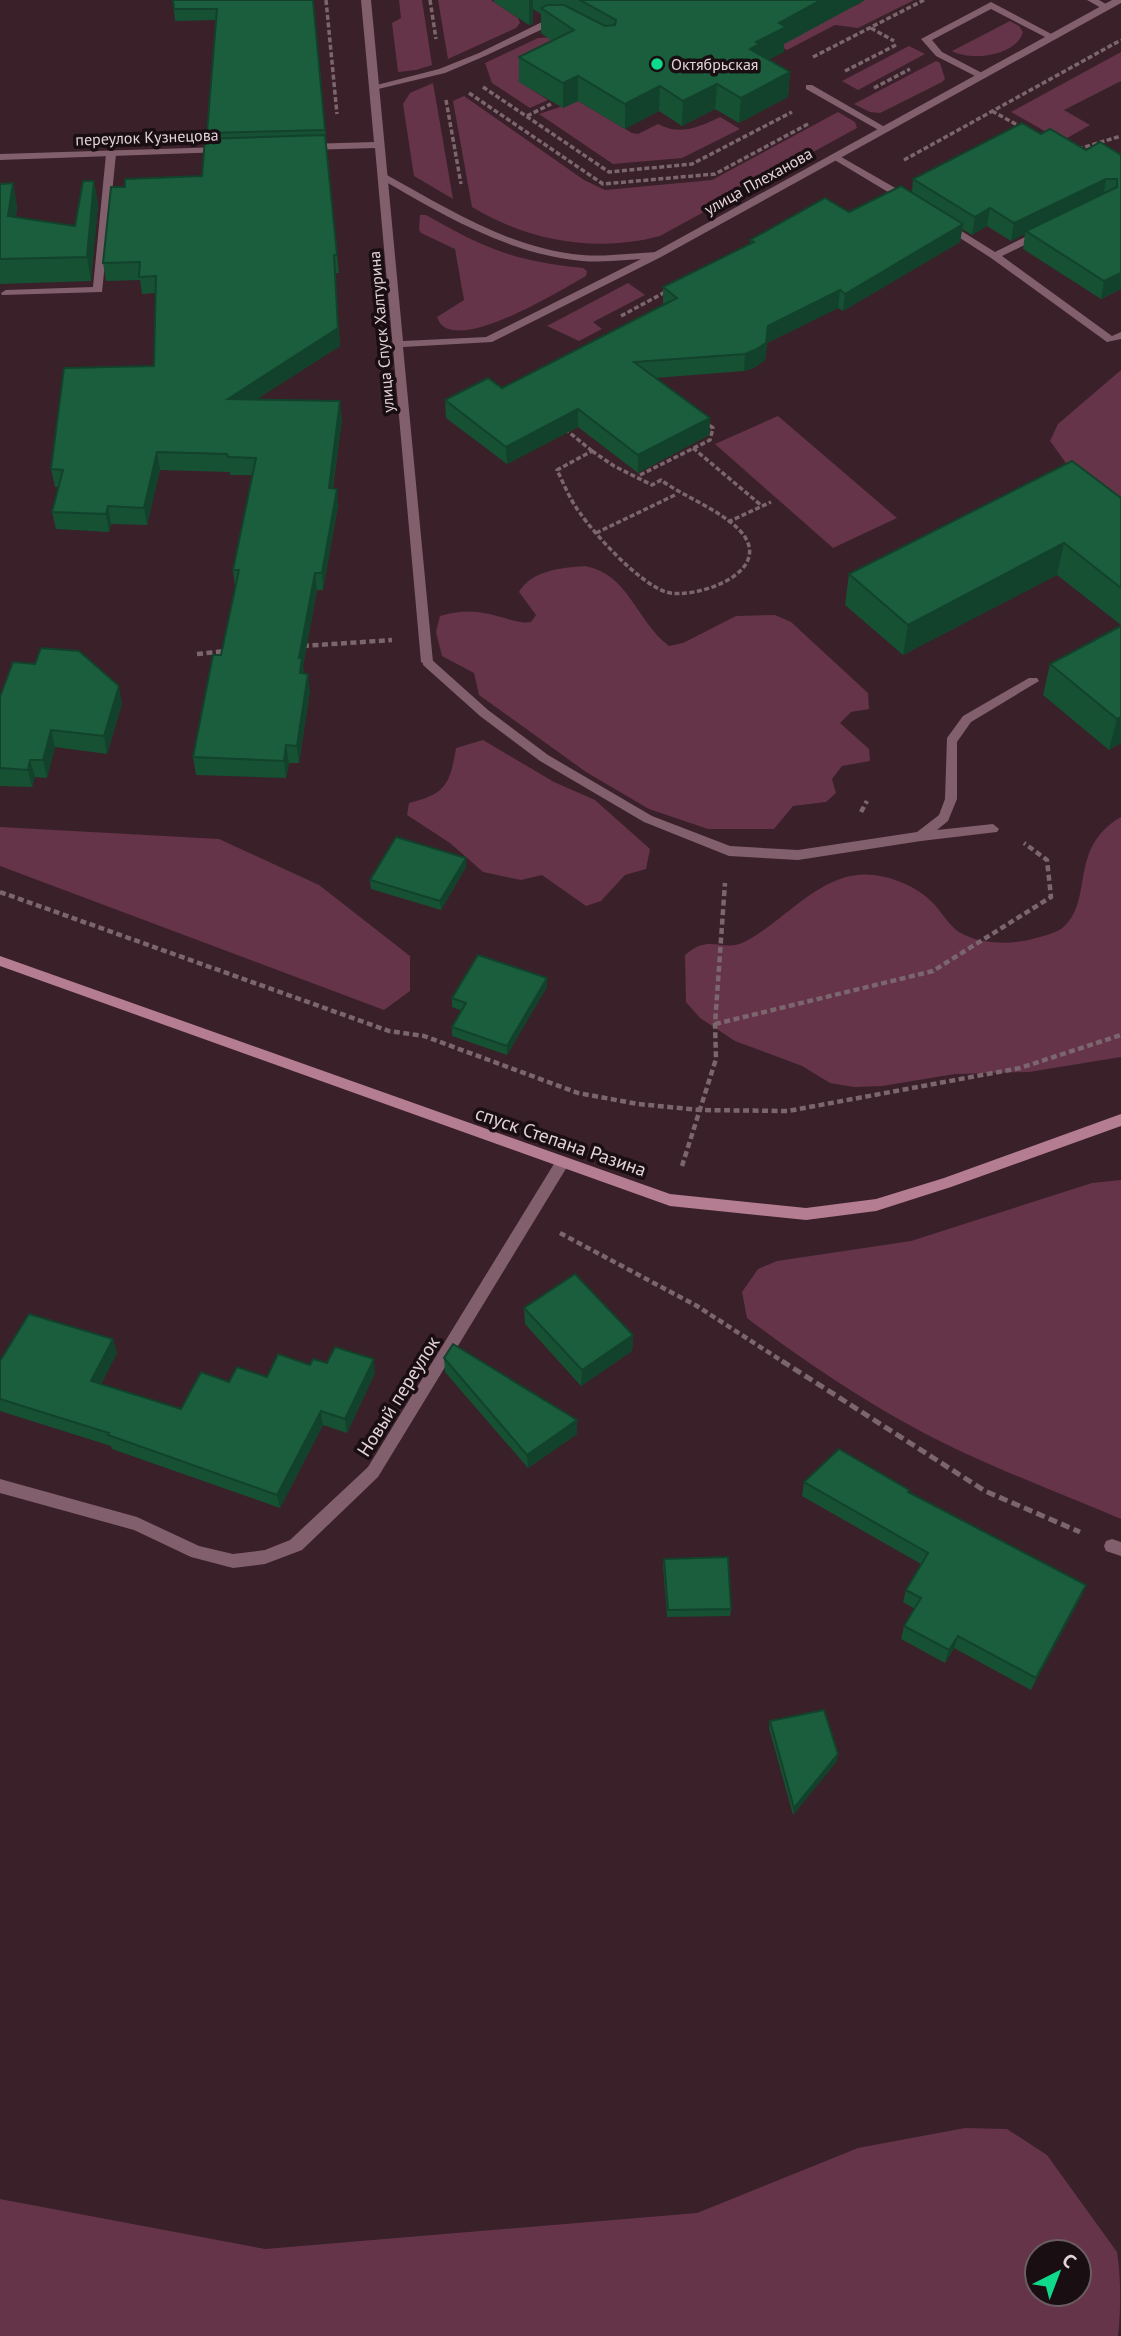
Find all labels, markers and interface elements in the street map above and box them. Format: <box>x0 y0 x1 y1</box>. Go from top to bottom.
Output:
place label: Октябрьская <box>671 54 758 74</box>
marker: Октябрьская <box>649 56 665 72</box>
street label: переулок Кузнецова <box>75 125 219 149</box>
street label: улица Плеханова <box>700 143 816 219</box>
street label: улица Спуск Халтурина <box>364 250 398 414</box>
street label: спуск Степана Разина <box>472 1101 650 1181</box>
street label: Новый переулок <box>351 1331 445 1461</box>
north arrow <box>1023 2238 1093 2308</box>
text: С <box>1057 2248 1082 2273</box>

